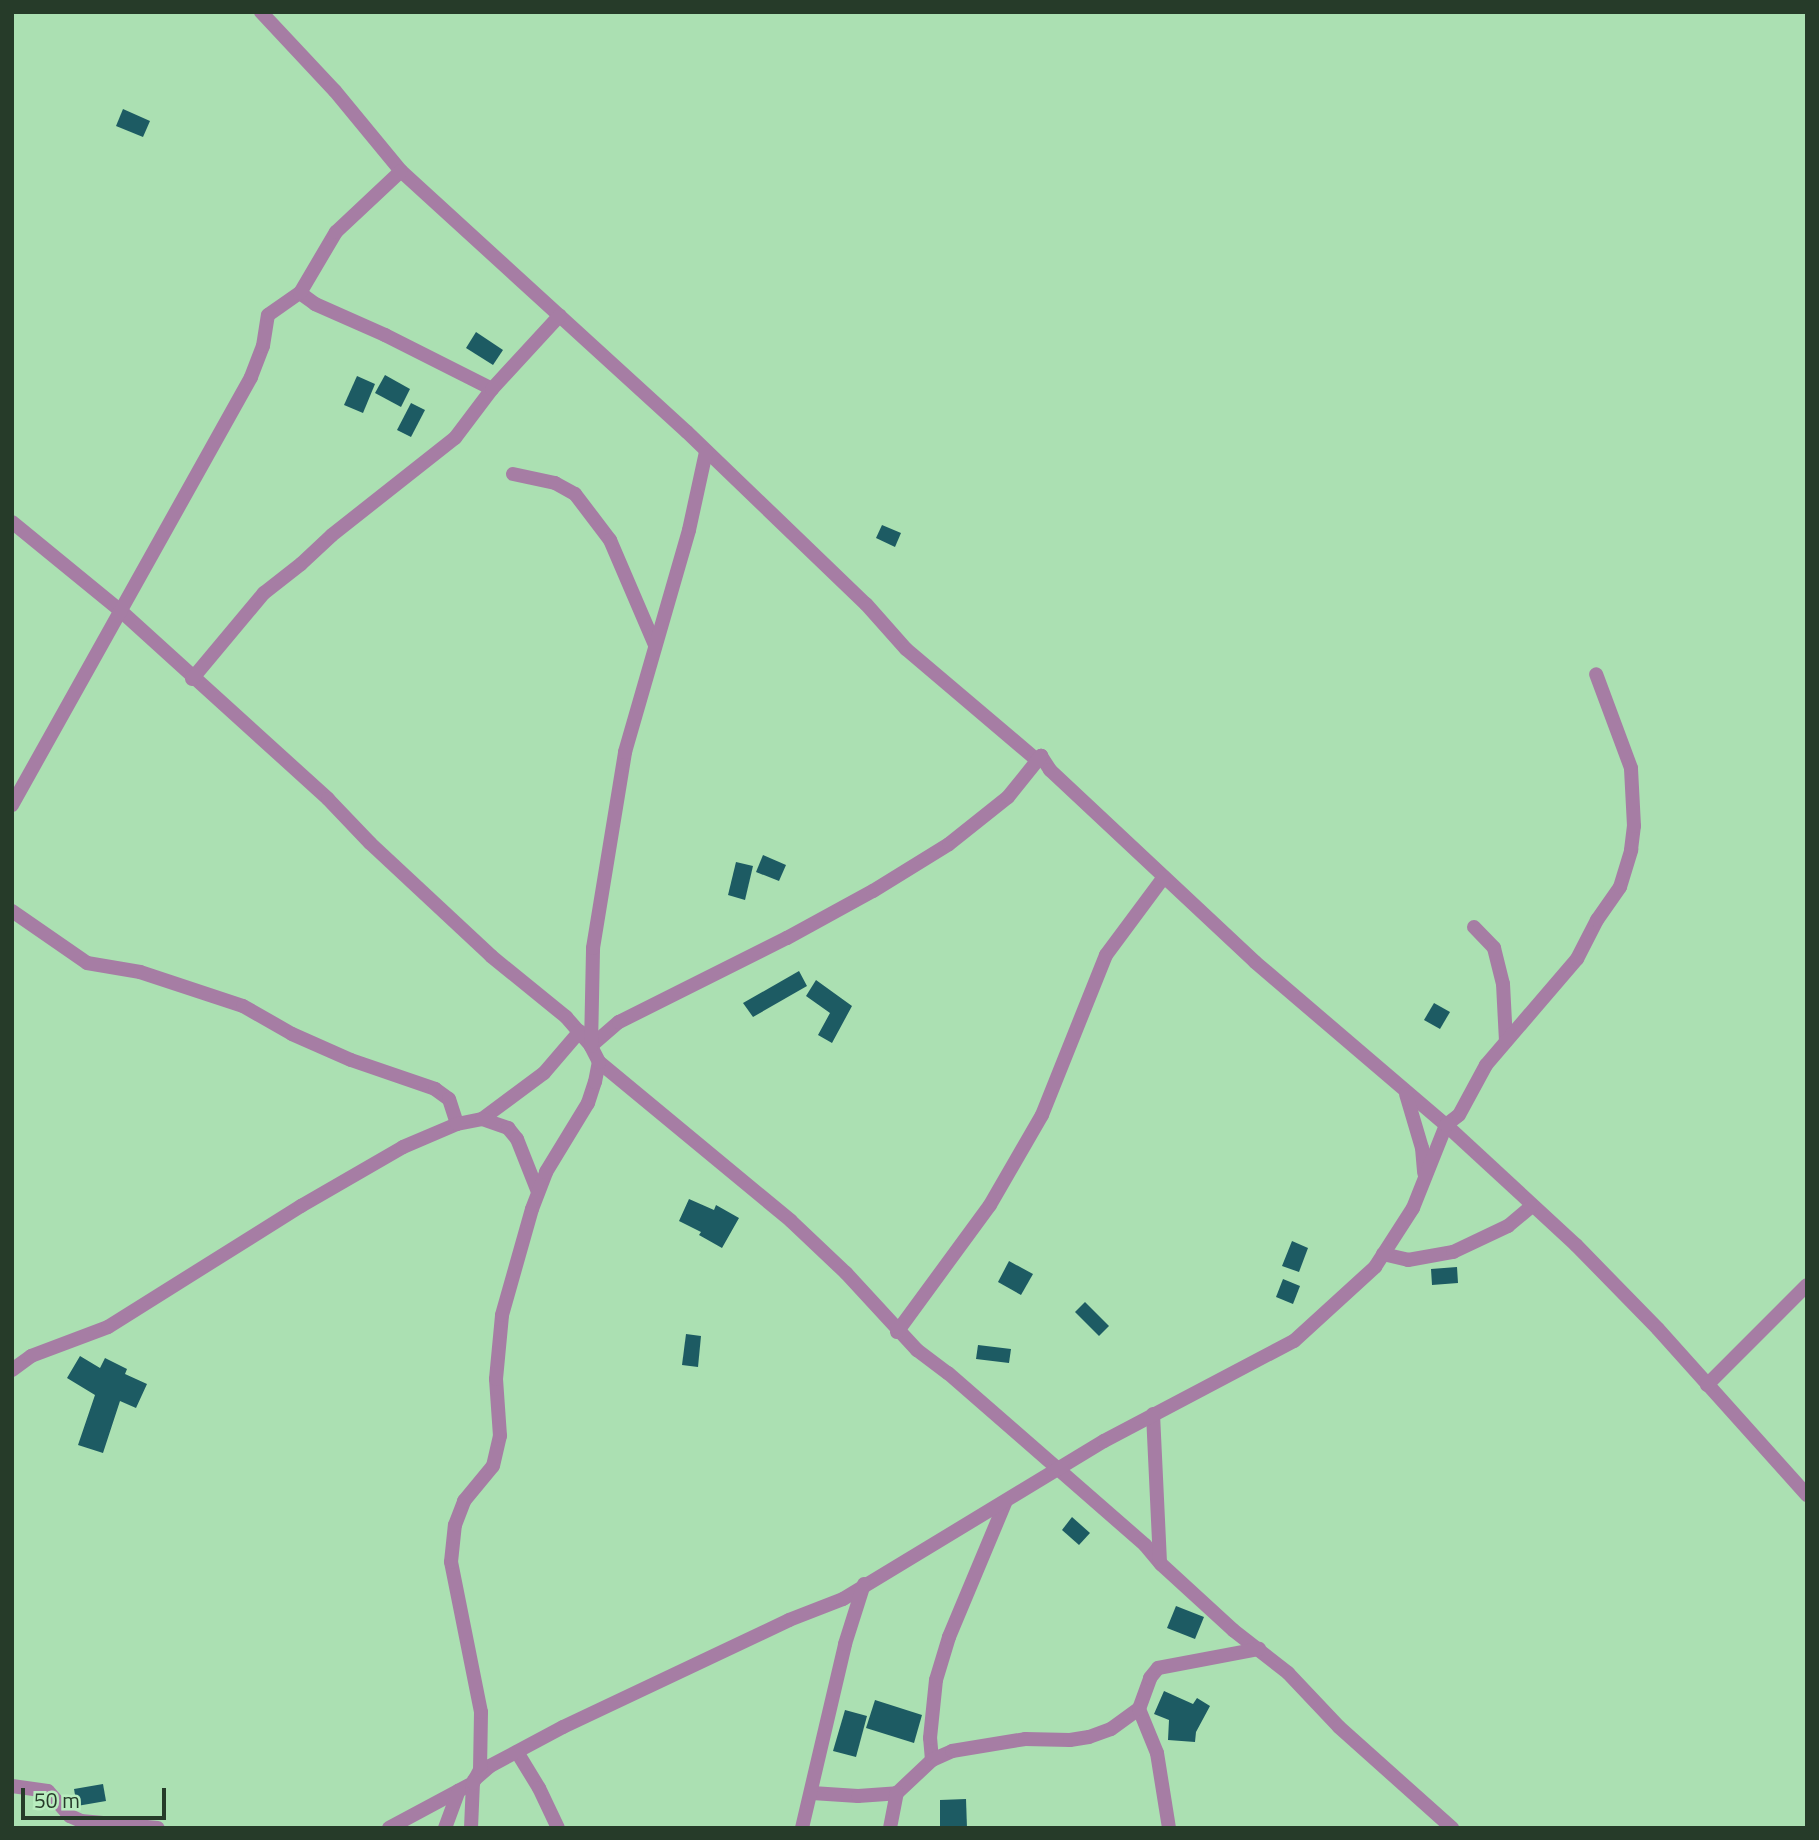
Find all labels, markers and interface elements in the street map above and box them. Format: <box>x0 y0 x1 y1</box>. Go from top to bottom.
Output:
scale bar <box>24 1773 170 1817</box>
text: 50 m <box>34 1784 80 1816</box>

